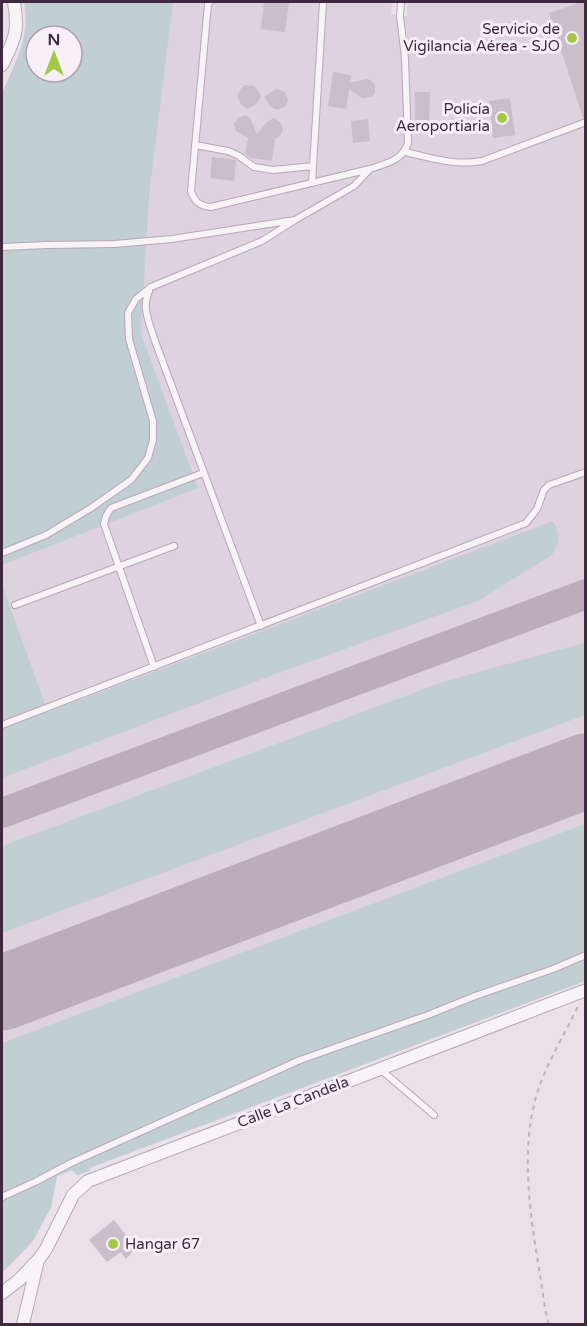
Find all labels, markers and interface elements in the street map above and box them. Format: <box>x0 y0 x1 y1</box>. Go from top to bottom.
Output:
place label: Servicio de Vigilancia Aérea - SJO <box>403 20 560 55</box>
north arrow <box>24 24 84 84</box>
text: N <box>48 30 60 50</box>
marker: Servicio de Vigilancia Aérea - SJO <box>565 31 579 45</box>
place label: Policía Aeroportiaria <box>396 100 490 135</box>
marker: Policía Aeroportiaria <box>495 111 509 125</box>
street label: Calle La Candela <box>235 1072 351 1132</box>
place label: Hangar 67 <box>125 1235 200 1253</box>
marker: Hangar 67 <box>106 1237 120 1251</box>

